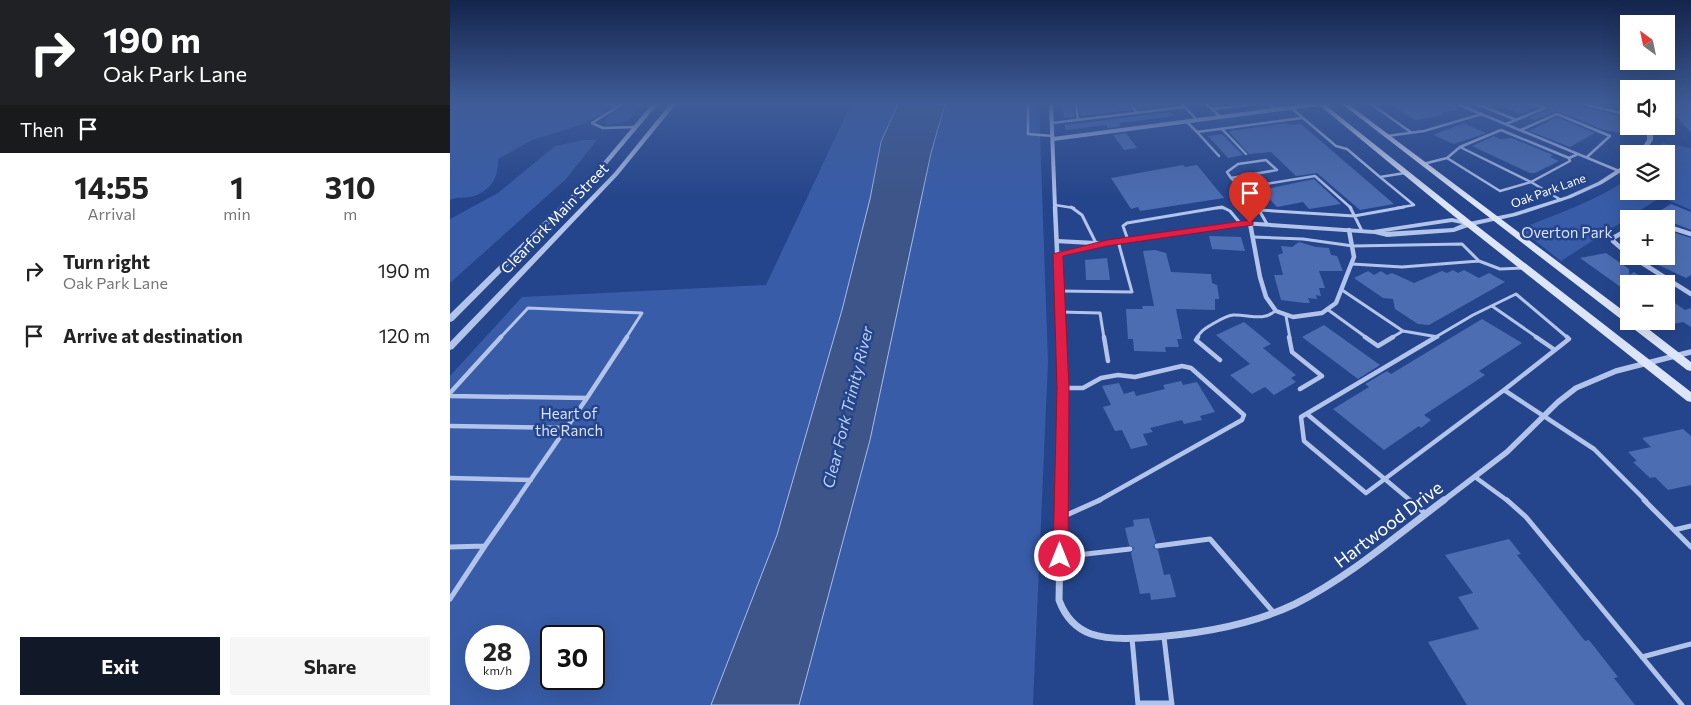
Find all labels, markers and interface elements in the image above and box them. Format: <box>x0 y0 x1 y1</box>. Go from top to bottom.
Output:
north arrow <box>1620 15 1675 70</box>
map controls <box>1620 15 1675 330</box>
text: 190 m <box>103 17 201 60</box>
icon: right <box>20 20 85 85</box>
text: Oak Park Lane <box>103 60 247 87</box>
button: sound <box>1620 80 1675 135</box>
icon: arrive <box>74 115 102 143</box>
text: Then <box>20 118 64 141</box>
button: layers <box>1620 145 1675 200</box>
street label: Clearfork Main Street <box>496 159 612 277</box>
text: 14:55 <box>74 168 149 205</box>
text: 1 <box>230 168 244 205</box>
text: 310 <box>325 168 376 205</box>
street label: Oak Park Lane <box>1509 170 1587 210</box>
pin <box>1229 172 1271 223</box>
icon: arrive <box>1236 179 1264 207</box>
text: Arrival <box>87 204 136 223</box>
text: min <box>223 204 251 223</box>
text: m <box>343 204 357 223</box>
button: + <box>1620 210 1675 265</box>
park label: Overton Park <box>1521 223 1613 241</box>
text: Turn right <box>63 250 150 273</box>
icon: right <box>20 257 48 285</box>
text: 190 m <box>378 259 430 282</box>
text: Oak Park Lane <box>63 273 168 292</box>
button: − <box>1620 275 1675 330</box>
icon: arrive <box>20 322 48 350</box>
text: Arrive at destination <box>63 324 243 347</box>
text: 120 m <box>379 324 430 347</box>
water label: Clear Fork Trinity River <box>818 324 876 490</box>
park label: Heart of the Ranch <box>535 404 603 439</box>
street label: Hartwood Drive <box>1329 476 1447 572</box>
position arrow <box>1033 529 1085 581</box>
speed limit sign: 30 <box>540 625 605 690</box>
text: 28 <box>483 636 512 666</box>
button: Exit <box>20 637 220 695</box>
button: Share <box>230 637 430 695</box>
text: km/h <box>483 663 512 677</box>

